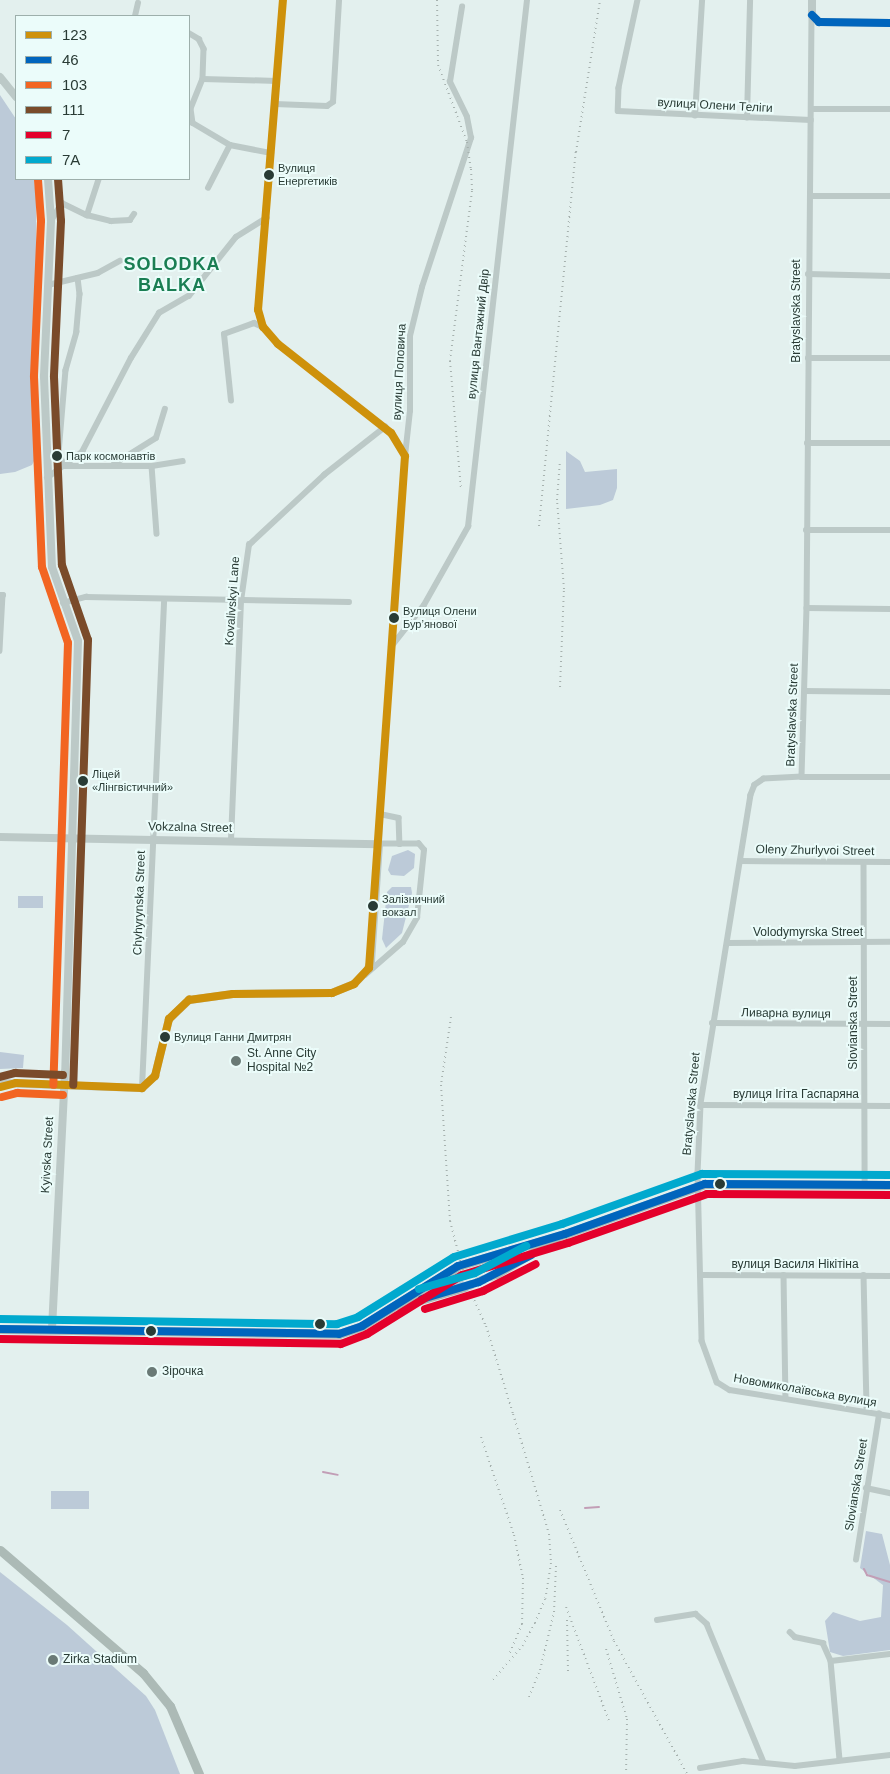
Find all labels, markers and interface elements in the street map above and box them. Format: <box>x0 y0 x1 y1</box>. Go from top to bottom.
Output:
legend <box>15 15 190 180</box>
text: 123 <box>62 26 87 43</box>
text: 46 <box>62 51 79 68</box>
text: 103 <box>62 76 87 93</box>
street label: вулиця Олени Теліги <box>657 96 773 116</box>
text: 111 <box>62 101 85 118</box>
text: 7 <box>62 126 70 143</box>
text: 7А <box>62 151 80 168</box>
place label: Вулиця Енергетиків <box>278 162 337 188</box>
marker: Вулиця Енергетиків <box>264 170 274 180</box>
district label: SOLODKA BALKA <box>123 254 221 296</box>
street label: Bratyslavska Street <box>790 259 804 363</box>
street label: вулиця Вантажний Двір <box>465 268 493 400</box>
street label: вулиця Поповича <box>390 323 410 421</box>
place label: Парк космонавтів <box>66 449 155 463</box>
marker: Парк космонавтів <box>52 451 62 461</box>
street label: Kovalivskyi Lane <box>223 556 243 646</box>
place label: Вулиця Олени Бур’янової <box>403 605 477 631</box>
marker: Вулиця Олени Бур’янової <box>389 613 399 623</box>
street label: Bratyslavska Street <box>784 663 802 767</box>
place label: Ліцей «Лінгвістичний» <box>92 768 173 794</box>
marker: Ліцей «Лінгвістичний» <box>78 776 88 786</box>
street label: Vokzalna Street <box>148 820 232 836</box>
street label: Oleny Zhurlyvoi Street <box>756 843 874 859</box>
street label: Chyhyrynska Street <box>131 850 149 956</box>
place label: Залізничний вокзал <box>382 893 445 919</box>
marker: Залізничний вокзал <box>368 901 378 911</box>
street label: Volodymyrska Street <box>753 926 863 940</box>
street label: Slovianska Street <box>847 976 861 1070</box>
street label: Ливарна вулиця <box>741 1006 831 1022</box>
place label: Вулиця Ганни Дмитрян <box>174 1030 291 1044</box>
marker: Вулиця Ганни Дмитрян <box>160 1032 170 1042</box>
place label: St. Anne City Hospital №2 <box>247 1047 317 1075</box>
street label: Bratyslavska Street <box>680 1052 704 1156</box>
marker: St. Anne City Hospital №2 <box>229 1054 243 1068</box>
street label: вулиця Ігіта Гаспаряна <box>733 1088 859 1102</box>
street label: Kyivska Street <box>39 1116 57 1194</box>
unlabelled marker <box>715 1179 725 1189</box>
street label: вулиця Василя Нікітіна <box>731 1258 859 1272</box>
unlabelled marker <box>315 1319 325 1329</box>
unlabelled marker <box>146 1326 156 1336</box>
place label: Зірочка <box>162 1365 203 1379</box>
marker: Зірочка <box>146 1366 158 1378</box>
street label: Новомиколаївська вулиця <box>732 1371 878 1411</box>
street label: Slovianska Street <box>843 1438 871 1532</box>
place label: Zirka Stadium <box>63 1653 137 1667</box>
marker: Zirka Stadium <box>47 1654 59 1666</box>

